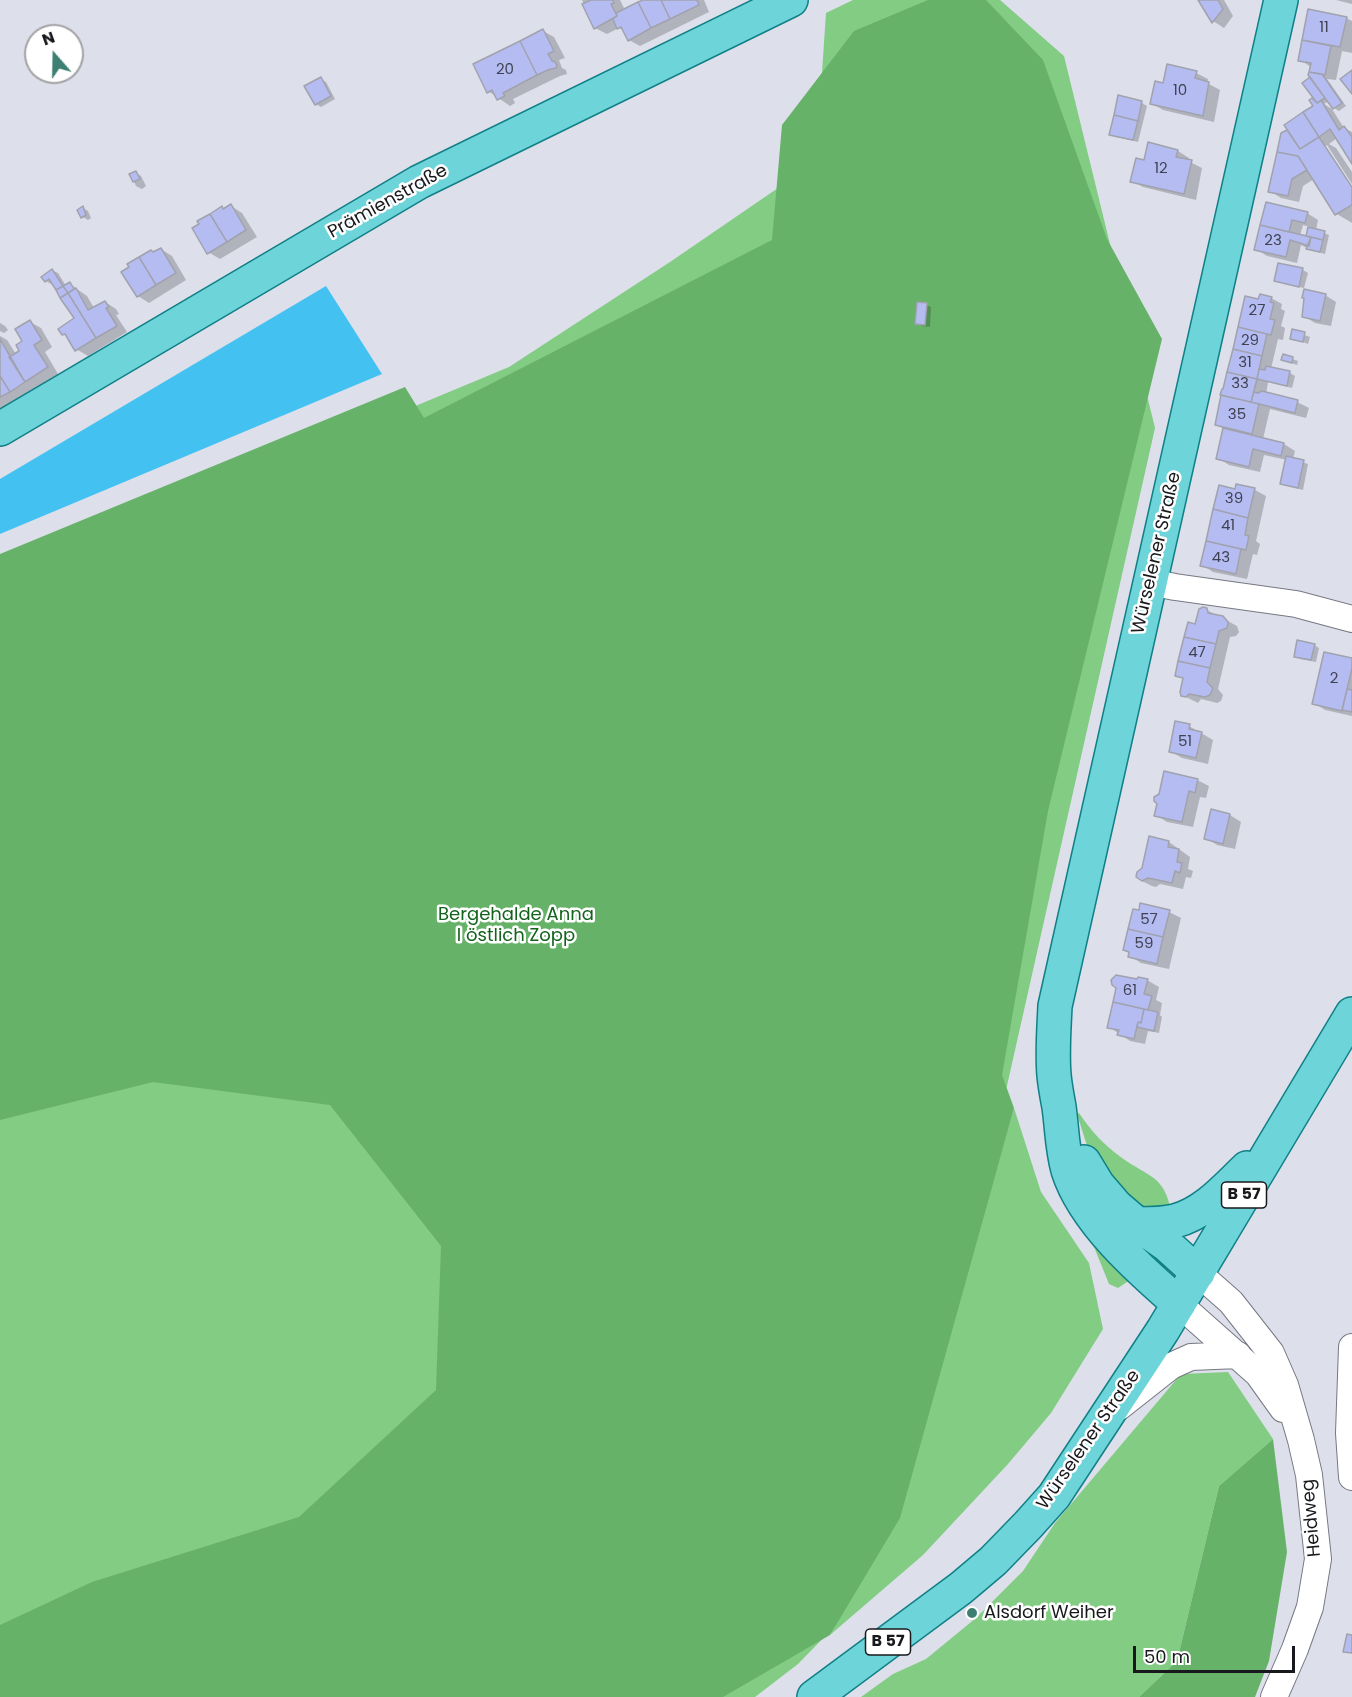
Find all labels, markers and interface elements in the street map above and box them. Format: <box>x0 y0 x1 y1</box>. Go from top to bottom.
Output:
house number: 11 <box>1319 19 1329 37</box>
north arrow <box>24 24 84 84</box>
text: N <box>39 26 58 51</box>
house number: 20 <box>496 61 514 79</box>
house number: 10 <box>1173 82 1187 100</box>
street label: Prämienstraße <box>325 160 451 244</box>
house number: 12 <box>1154 160 1168 178</box>
house number: 23 <box>1264 232 1282 250</box>
house number: 27 <box>1249 302 1265 320</box>
house number: 29 <box>1241 332 1259 350</box>
house number: 31 <box>1238 354 1252 372</box>
house number: 33 <box>1231 375 1249 393</box>
house number: 35 <box>1228 406 1246 424</box>
street label: Würselener Straße <box>1128 470 1186 636</box>
house number: 39 <box>1225 490 1243 508</box>
house number: 41 <box>1221 517 1235 535</box>
house number: 43 <box>1212 549 1230 567</box>
house number: 47 <box>1188 644 1206 662</box>
house number: 2 <box>1330 670 1338 688</box>
house number: 51 <box>1178 733 1192 751</box>
park label: Bergehalde Anna I östlich Zopp <box>438 904 594 946</box>
house number: 57 <box>1140 911 1158 929</box>
house number: 59 <box>1135 935 1153 953</box>
house number: 61 <box>1123 982 1137 1000</box>
road number: B 57 <box>1222 1182 1266 1208</box>
street label: Würselener Straße <box>1033 1366 1145 1514</box>
street label: Heidweg <box>1298 1478 1326 1558</box>
place label: Alsdorf Weiher <box>984 1602 1114 1624</box>
marker: Alsdorf Weiher <box>965 1606 979 1620</box>
road number: B 57 <box>866 1629 910 1655</box>
scale bar <box>1136 1634 1298 1672</box>
text: 50 m <box>1144 1644 1190 1669</box>

